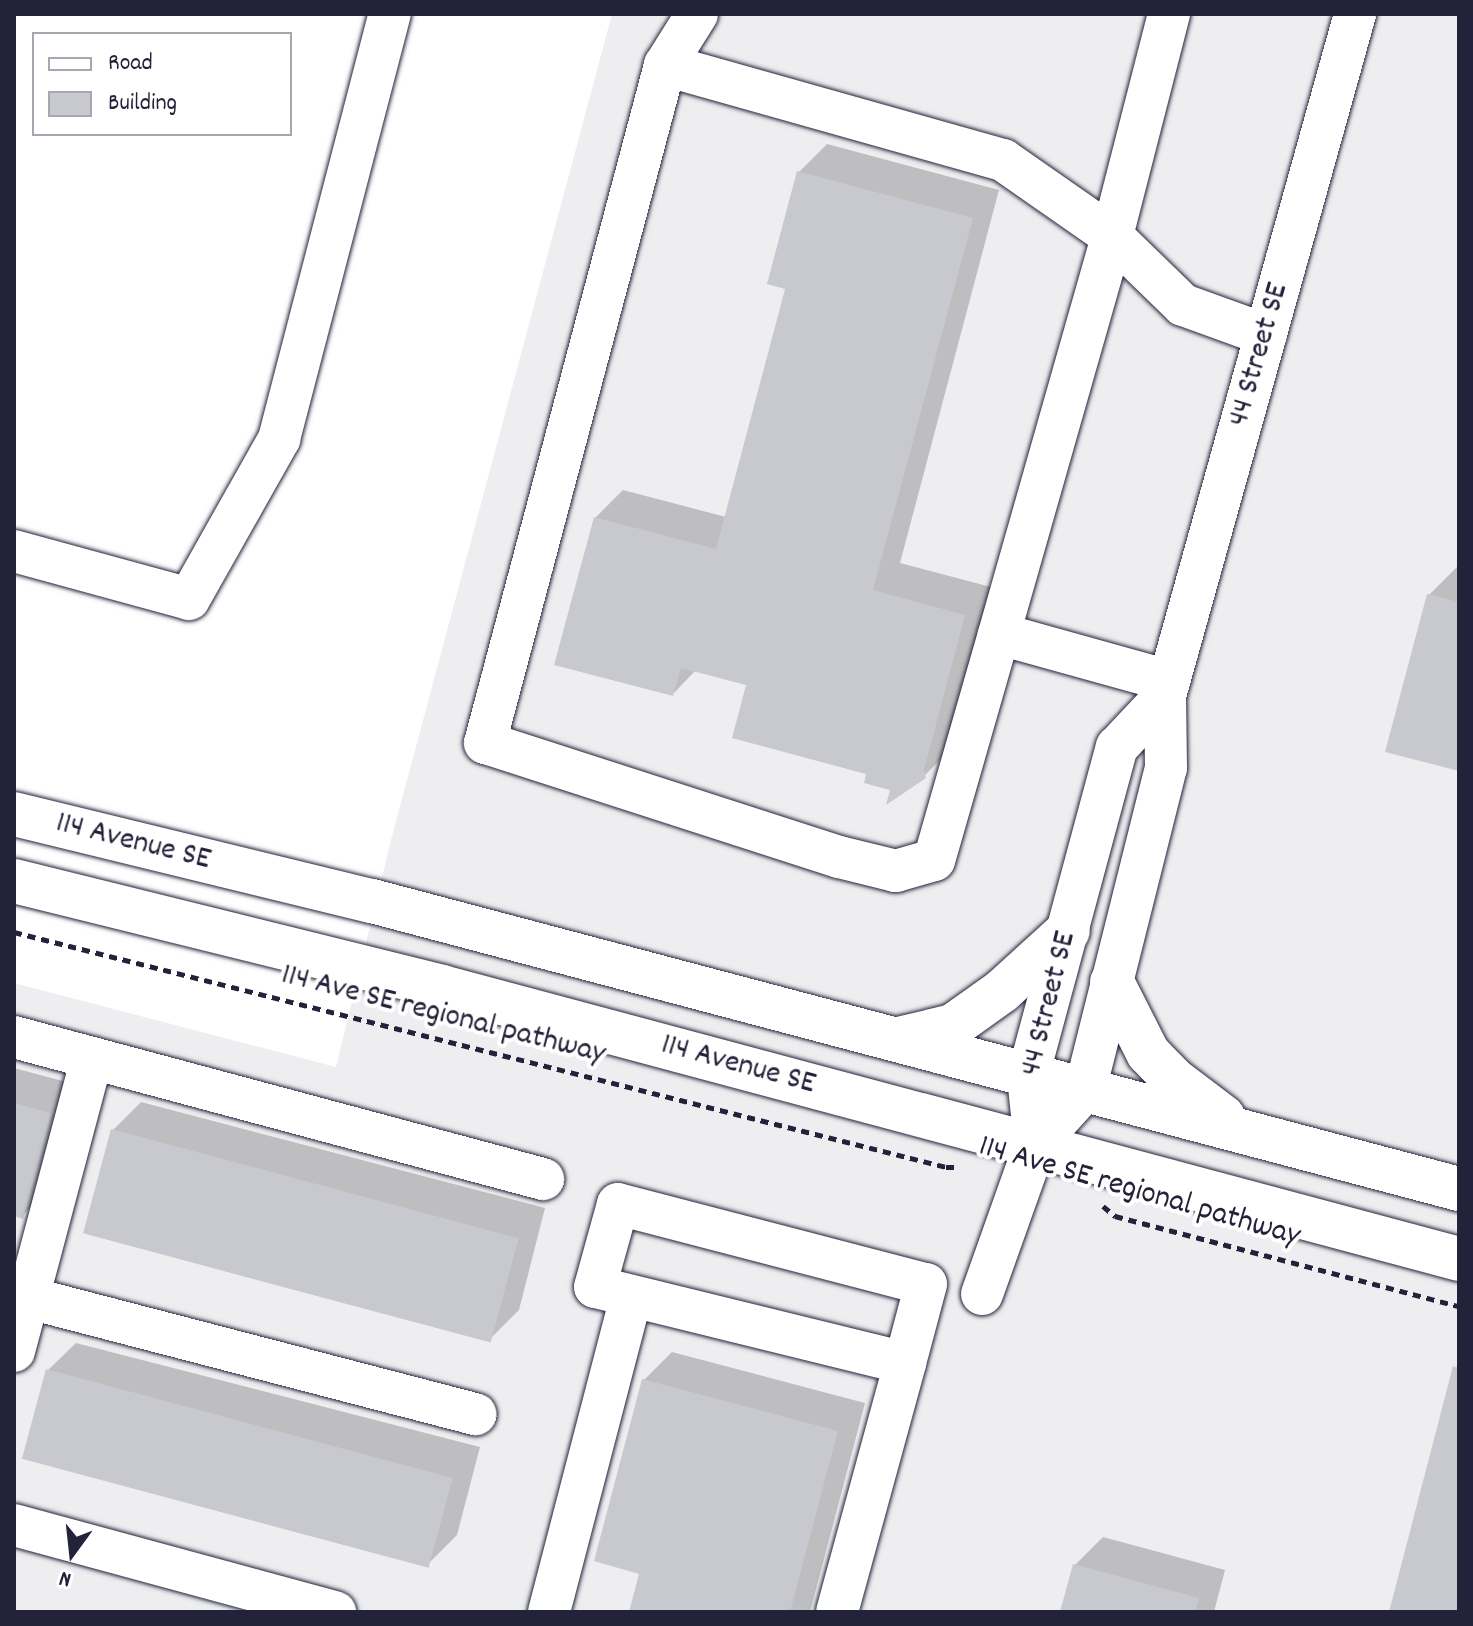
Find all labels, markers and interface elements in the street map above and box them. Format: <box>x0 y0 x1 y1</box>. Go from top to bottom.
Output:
legend <box>32 32 292 136</box>
text: Road <box>108 47 153 81</box>
text: Building <box>108 87 177 121</box>
street label: 44 Street SE <box>1221 279 1299 431</box>
street label: 114 Avenue SE <box>52 805 214 881</box>
street label: 44 Street SE <box>1014 928 1086 1080</box>
street label: 114 Ave SE regional pathway <box>277 957 609 1075</box>
street label: 114 Avenue SE <box>657 1027 819 1105</box>
street label: 114 Ave SE regional pathway <box>974 1129 1304 1257</box>
north arrow <box>32 1514 112 1594</box>
text: N <box>56 1561 75 1594</box>

